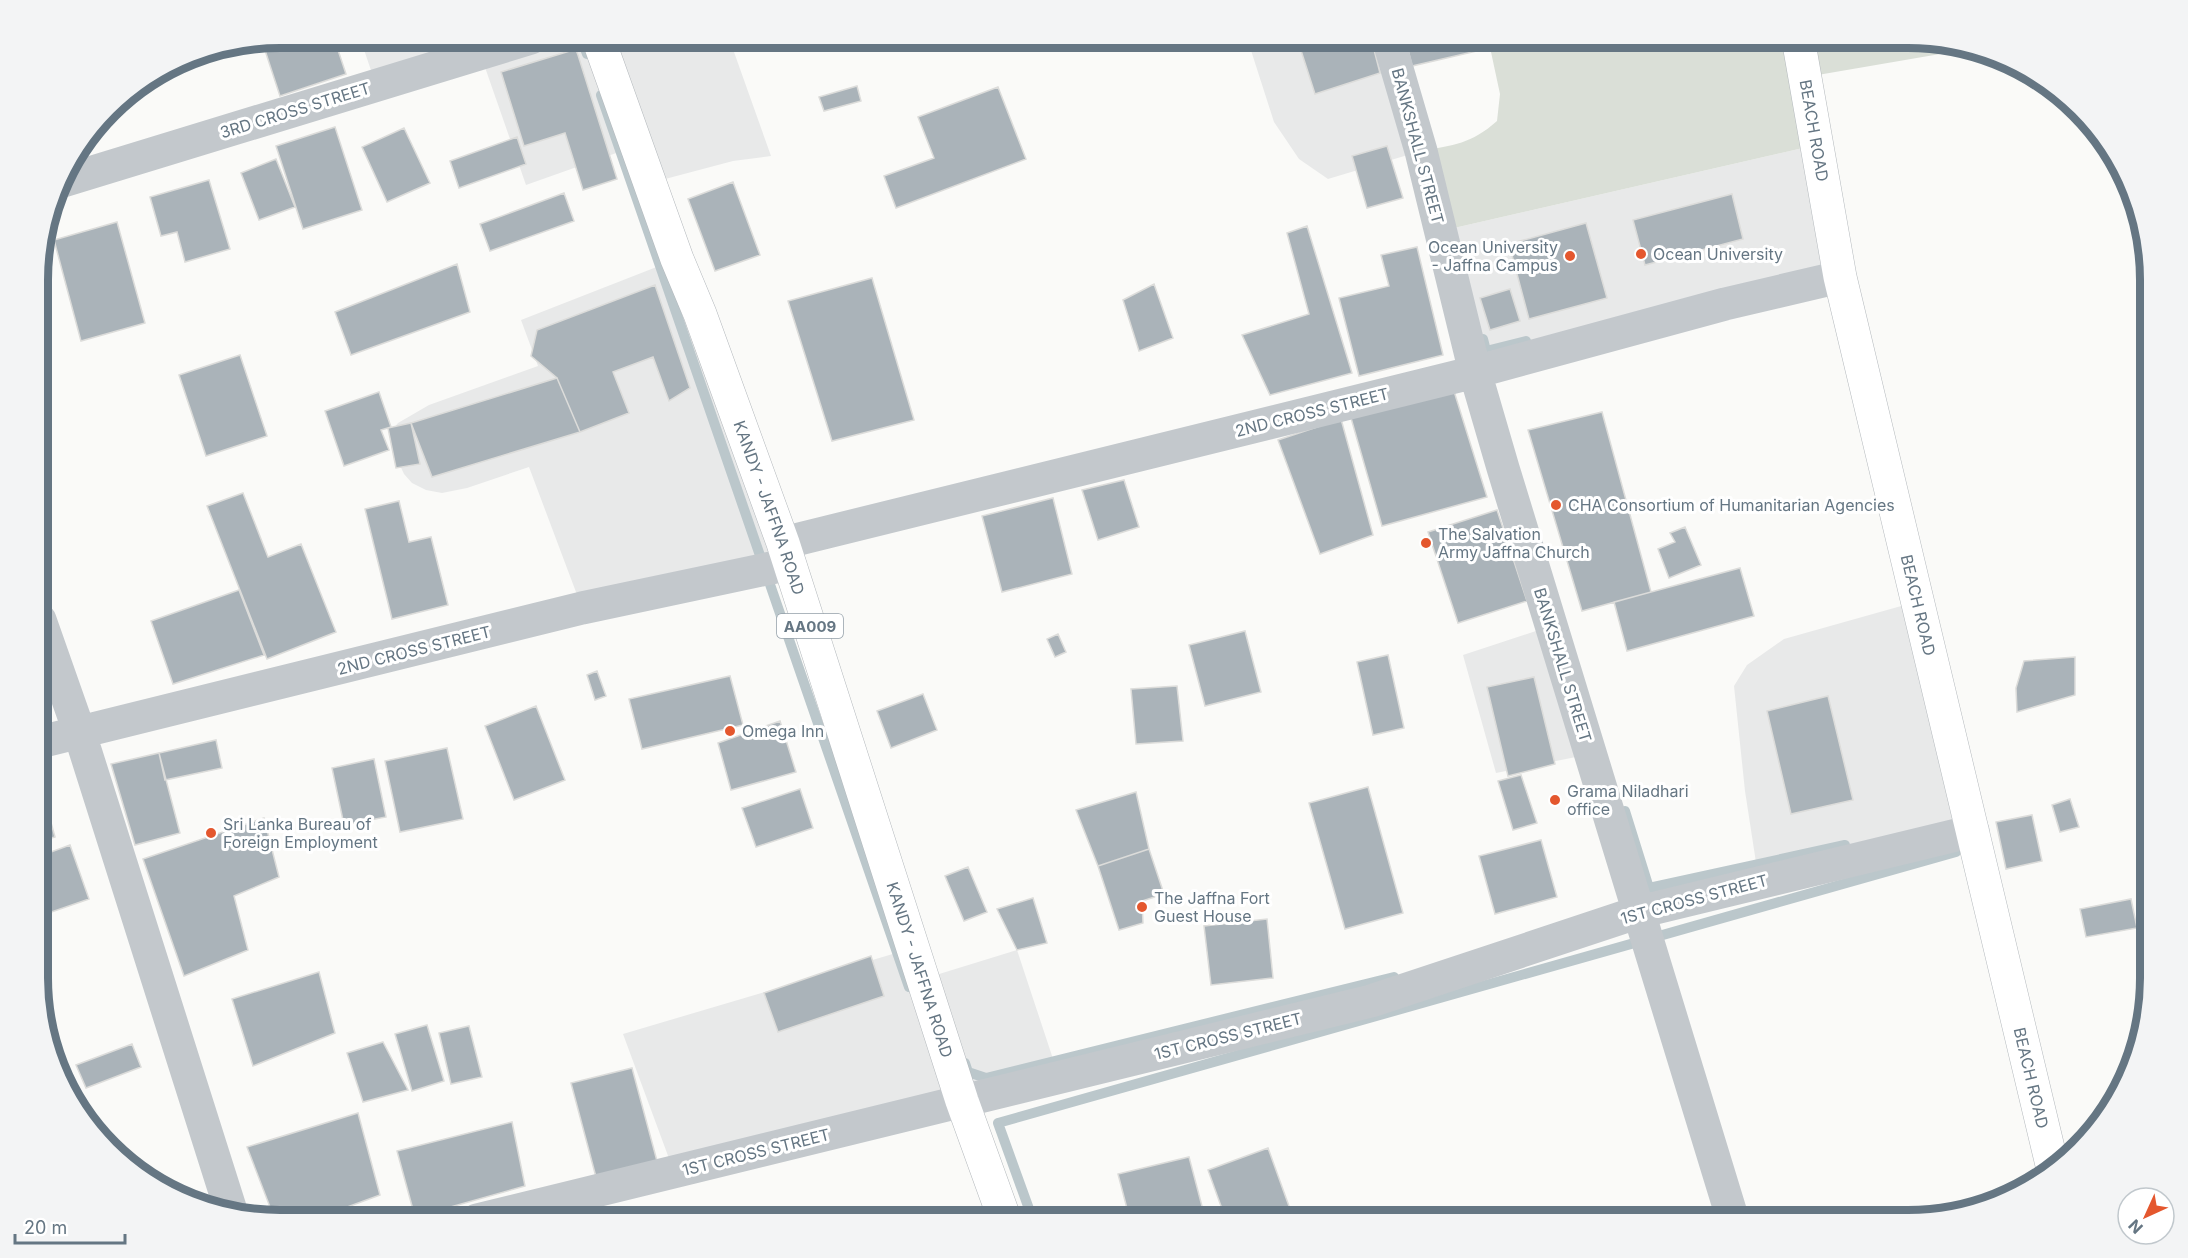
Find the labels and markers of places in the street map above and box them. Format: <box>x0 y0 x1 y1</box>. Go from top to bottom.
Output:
place label: Ocean University - Jaffna Campus <box>1428 237 1558 275</box>
place label: Ocean University <box>1653 244 1783 264</box>
marker: Ocean University <box>1634 247 1648 261</box>
marker: Ocean University - Jaffna Campus <box>1563 249 1577 263</box>
place label: CHA Consortium of Humanitarian Agencies <box>1568 495 1895 515</box>
marker: CHA Consortium of Humanitarian Agencies <box>1549 498 1563 512</box>
place label: The Salvation Army Jaffna Church <box>1438 524 1590 562</box>
marker: The Salvation Army Jaffna Church <box>1419 536 1433 550</box>
place label: Omega Inn <box>742 721 824 741</box>
marker: Omega Inn <box>723 724 737 738</box>
place label: Grama Niladhari office <box>1567 781 1689 819</box>
marker: Grama Niladhari office <box>1548 793 1562 807</box>
place label: Sri Lanka Bureau of Foreign Employment <box>223 814 378 852</box>
marker: Sri Lanka Bureau of Foreign Employment <box>204 826 218 840</box>
place label: The Jaffna Fort Guest House <box>1154 888 1270 926</box>
marker: The Jaffna Fort Guest House <box>1135 900 1149 914</box>

